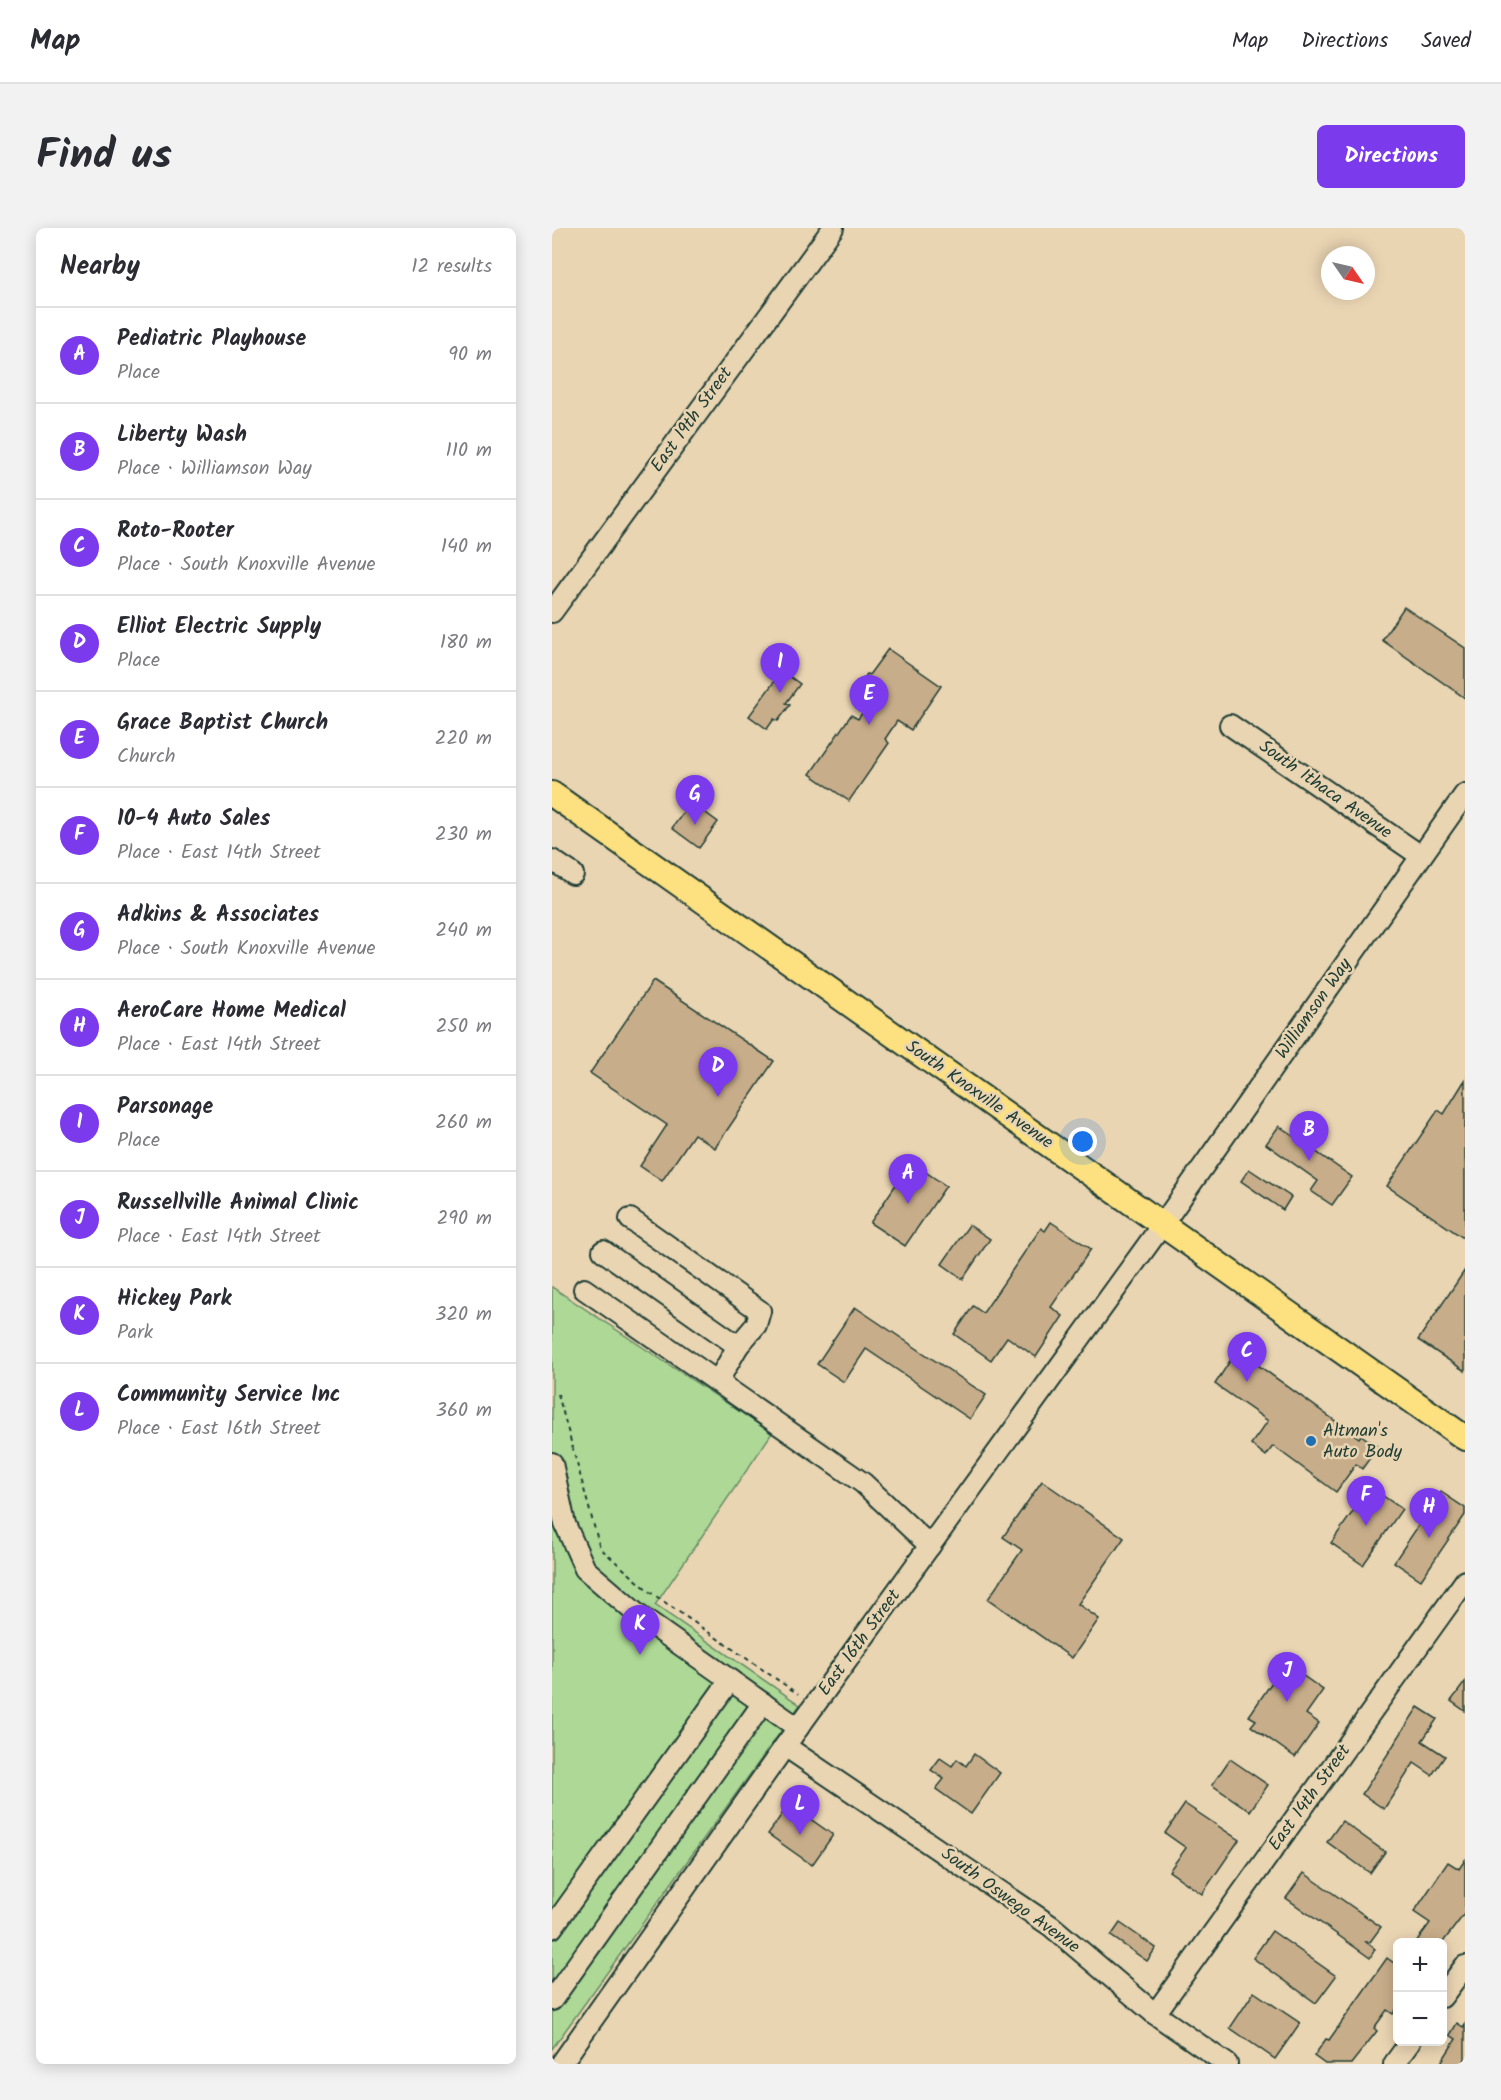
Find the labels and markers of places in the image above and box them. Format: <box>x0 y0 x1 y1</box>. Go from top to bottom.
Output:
pin: I <box>760 644 800 693</box>
pin: E <box>850 676 888 725</box>
pin: G <box>676 776 714 825</box>
pin: D <box>698 1048 738 1097</box>
pin: B <box>1290 1112 1329 1161</box>
pin: A <box>888 1154 928 1204</box>
pin: C <box>1228 1332 1266 1382</box>
place label: Altman's Auto Body <box>1323 1417 1403 1467</box>
marker: Altman's Auto Body <box>1304 1434 1318 1448</box>
pin: F <box>1346 1476 1386 1526</box>
pin: H <box>1410 1488 1448 1538</box>
pin: K <box>620 1606 659 1655</box>
pin: J <box>1268 1652 1306 1702</box>
pin: L <box>780 1786 820 1835</box>

